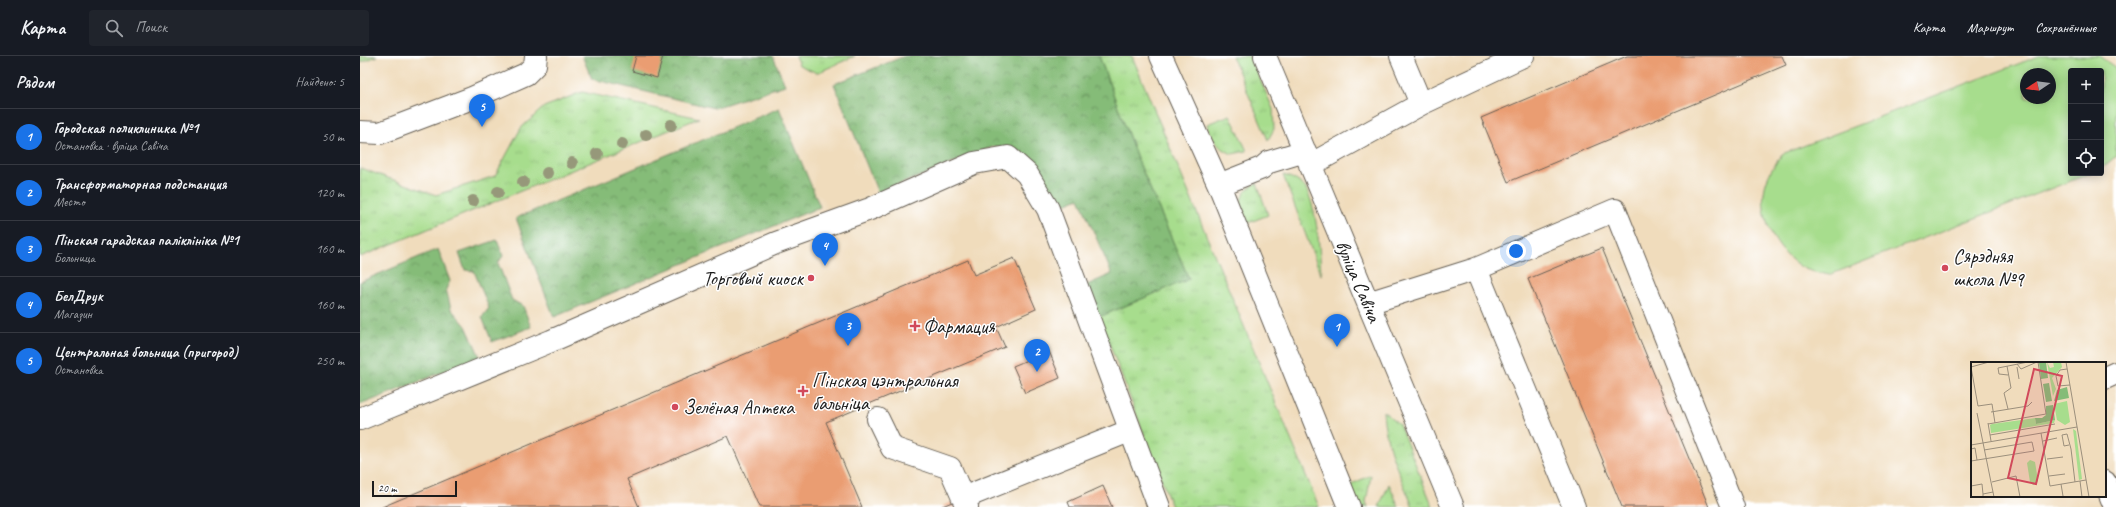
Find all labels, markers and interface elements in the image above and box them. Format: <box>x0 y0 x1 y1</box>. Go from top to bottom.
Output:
search box <box>89 10 369 46</box>
text: Карта <box>20 16 65 40</box>
icon: search <box>103 17 125 39</box>
text: Поиск <box>135 18 167 37</box>
text: Карта <box>1913 19 1945 36</box>
text: Маршрут <box>1967 19 2013 36</box>
text: Сохранённые <box>2035 19 2096 36</box>
north arrow <box>2020 68 2056 104</box>
map controls <box>2068 68 2104 176</box>
button: + <box>2068 68 2104 104</box>
text: Рядом <box>16 72 54 93</box>
text: Найдено: 5 <box>296 74 344 90</box>
pin: 5 <box>469 94 495 127</box>
button: − <box>2068 104 2104 140</box>
text: Городская поликлиника №1 <box>54 119 198 138</box>
text: 1 <box>26 129 32 145</box>
text: 50 m <box>322 129 344 145</box>
text: Остановка · вуліца Савіча <box>54 138 168 154</box>
button: locate <box>2068 140 2104 176</box>
text: Трансформаторная подстанция <box>54 175 227 194</box>
text: 2 <box>26 185 32 201</box>
text: 120 m <box>316 185 344 201</box>
text: Место <box>54 194 85 210</box>
text: Пінская гарадская паліклініка №1 <box>54 231 239 250</box>
pin: 4 <box>812 233 838 266</box>
street label: вуліца Савіча <box>1330 236 1387 327</box>
text: 3 <box>26 241 32 257</box>
text: 160 m <box>316 241 344 257</box>
your location <box>1506 241 1526 261</box>
place label: Сярэдняя школа №9 <box>1953 244 2026 292</box>
text: Больница <box>54 250 95 266</box>
marker: Сярэдняя школа №9 <box>1940 263 1950 273</box>
place label: Торговый киоск <box>703 266 805 291</box>
marker: Торговый киоск <box>806 273 816 283</box>
text: БелДрук <box>54 287 103 306</box>
text: 4 <box>26 297 32 313</box>
text: 160 m <box>316 297 344 313</box>
text: Магазин <box>54 306 92 322</box>
pin: 3 <box>835 313 861 346</box>
place label: Фармация <box>923 314 995 339</box>
pin: 1 <box>1324 314 1350 347</box>
marker: Фармация <box>910 321 920 331</box>
pin: 2 <box>1024 339 1050 372</box>
text: Центральная больница (пригород) <box>54 343 238 362</box>
text: 5 <box>26 353 32 369</box>
text: 250 m <box>316 353 344 369</box>
text: Остановка <box>54 362 103 378</box>
inset map <box>1971 362 2106 497</box>
place label: Пінская цэнтральная бальніца <box>812 368 960 416</box>
marker: Пінская цэнтральная бальніца <box>797 385 809 397</box>
place label: Зелёная Аптека <box>683 395 795 420</box>
marker: Зелёная Аптека <box>670 402 680 412</box>
scale bar <box>372 479 457 498</box>
text: 20 m <box>378 481 397 495</box>

